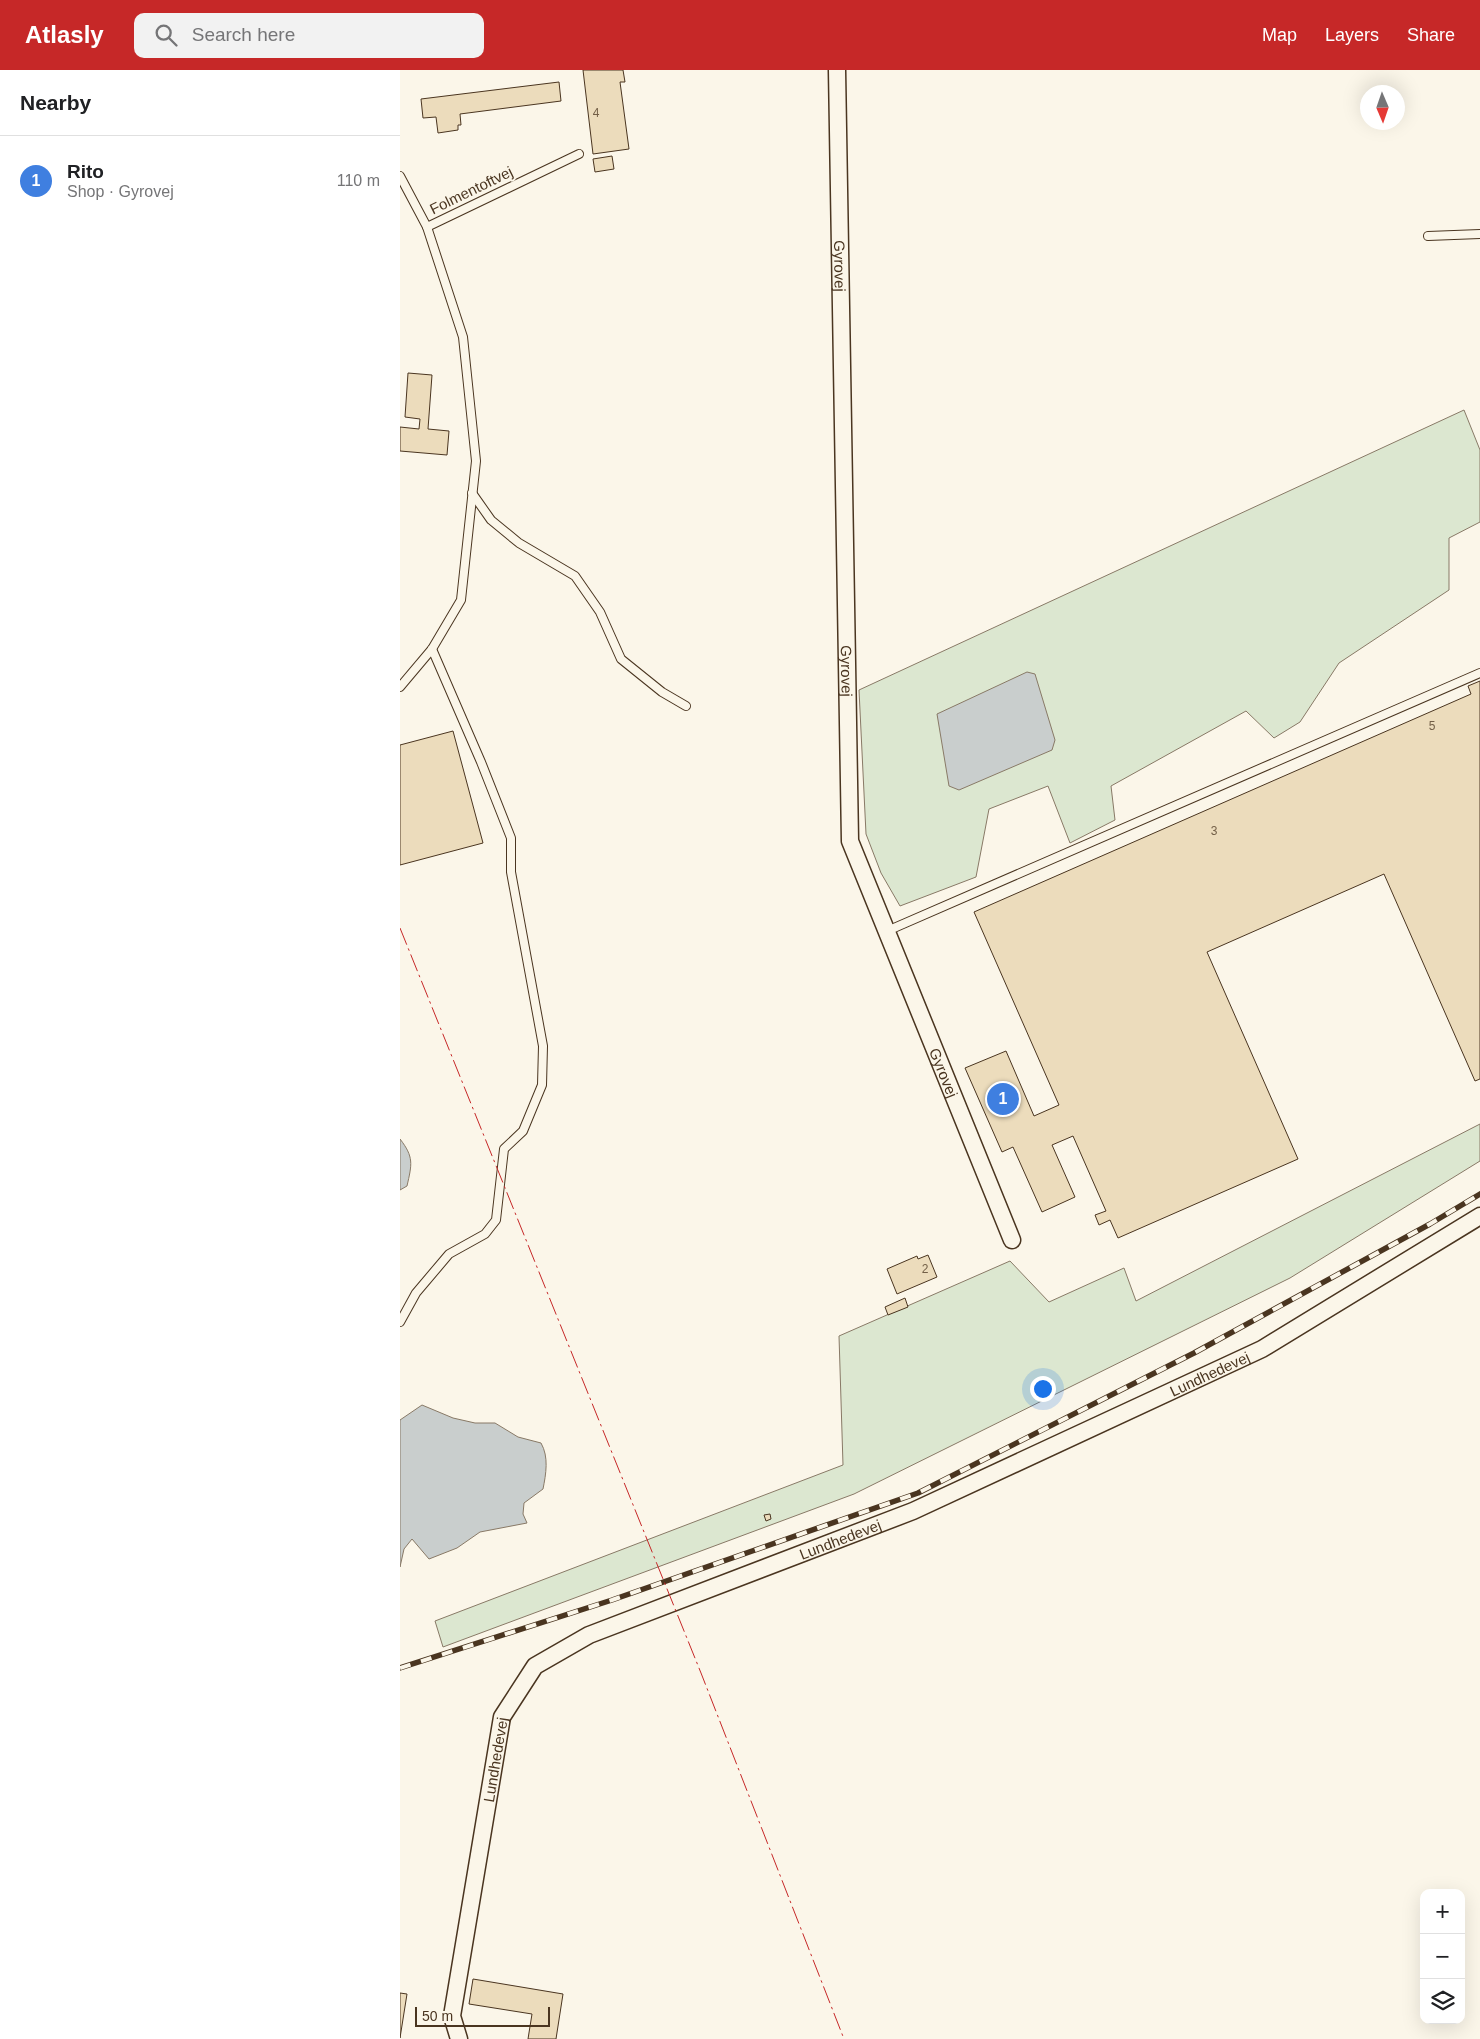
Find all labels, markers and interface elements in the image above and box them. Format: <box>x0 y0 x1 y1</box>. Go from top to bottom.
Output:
search box <box>134 13 484 58</box>
text: Atlasly <box>25 21 104 48</box>
icon: search <box>152 21 180 49</box>
text: Search here <box>192 24 295 45</box>
text: Map <box>1262 25 1297 45</box>
text: Layers <box>1325 25 1379 45</box>
text: Share <box>1407 25 1455 45</box>
north arrow <box>1360 85 1405 130</box>
text: Nearby <box>20 91 91 114</box>
house number: 4 <box>593 106 600 120</box>
text: Rito <box>67 161 104 182</box>
street label: Folmentoftvej <box>427 163 515 217</box>
text: 1 <box>32 172 40 189</box>
text: 110 m <box>337 172 380 189</box>
text: Shop · Gyrovej <box>67 183 174 200</box>
street label: Gyrovej <box>831 240 849 292</box>
street label: Gyrovej <box>838 645 856 697</box>
house number: 5 <box>1429 719 1436 733</box>
house number: 3 <box>1211 824 1218 838</box>
street label: Gyrovej <box>926 1045 962 1100</box>
pin: 1 <box>987 1080 1019 1118</box>
house number: 2 <box>922 1262 929 1276</box>
street label: Lundhedevej <box>1167 1348 1252 1399</box>
your location <box>1030 1376 1056 1402</box>
street label: Lundhedevej <box>797 1516 883 1562</box>
street label: Lundhedevej <box>479 1716 510 1803</box>
map controls <box>1420 1889 1465 2024</box>
button: + <box>1420 1889 1465 1934</box>
button: − <box>1420 1934 1465 1979</box>
button: layers <box>1420 1979 1465 2024</box>
scale bar <box>415 2004 550 2027</box>
text: 50 m <box>422 2008 453 2024</box>

